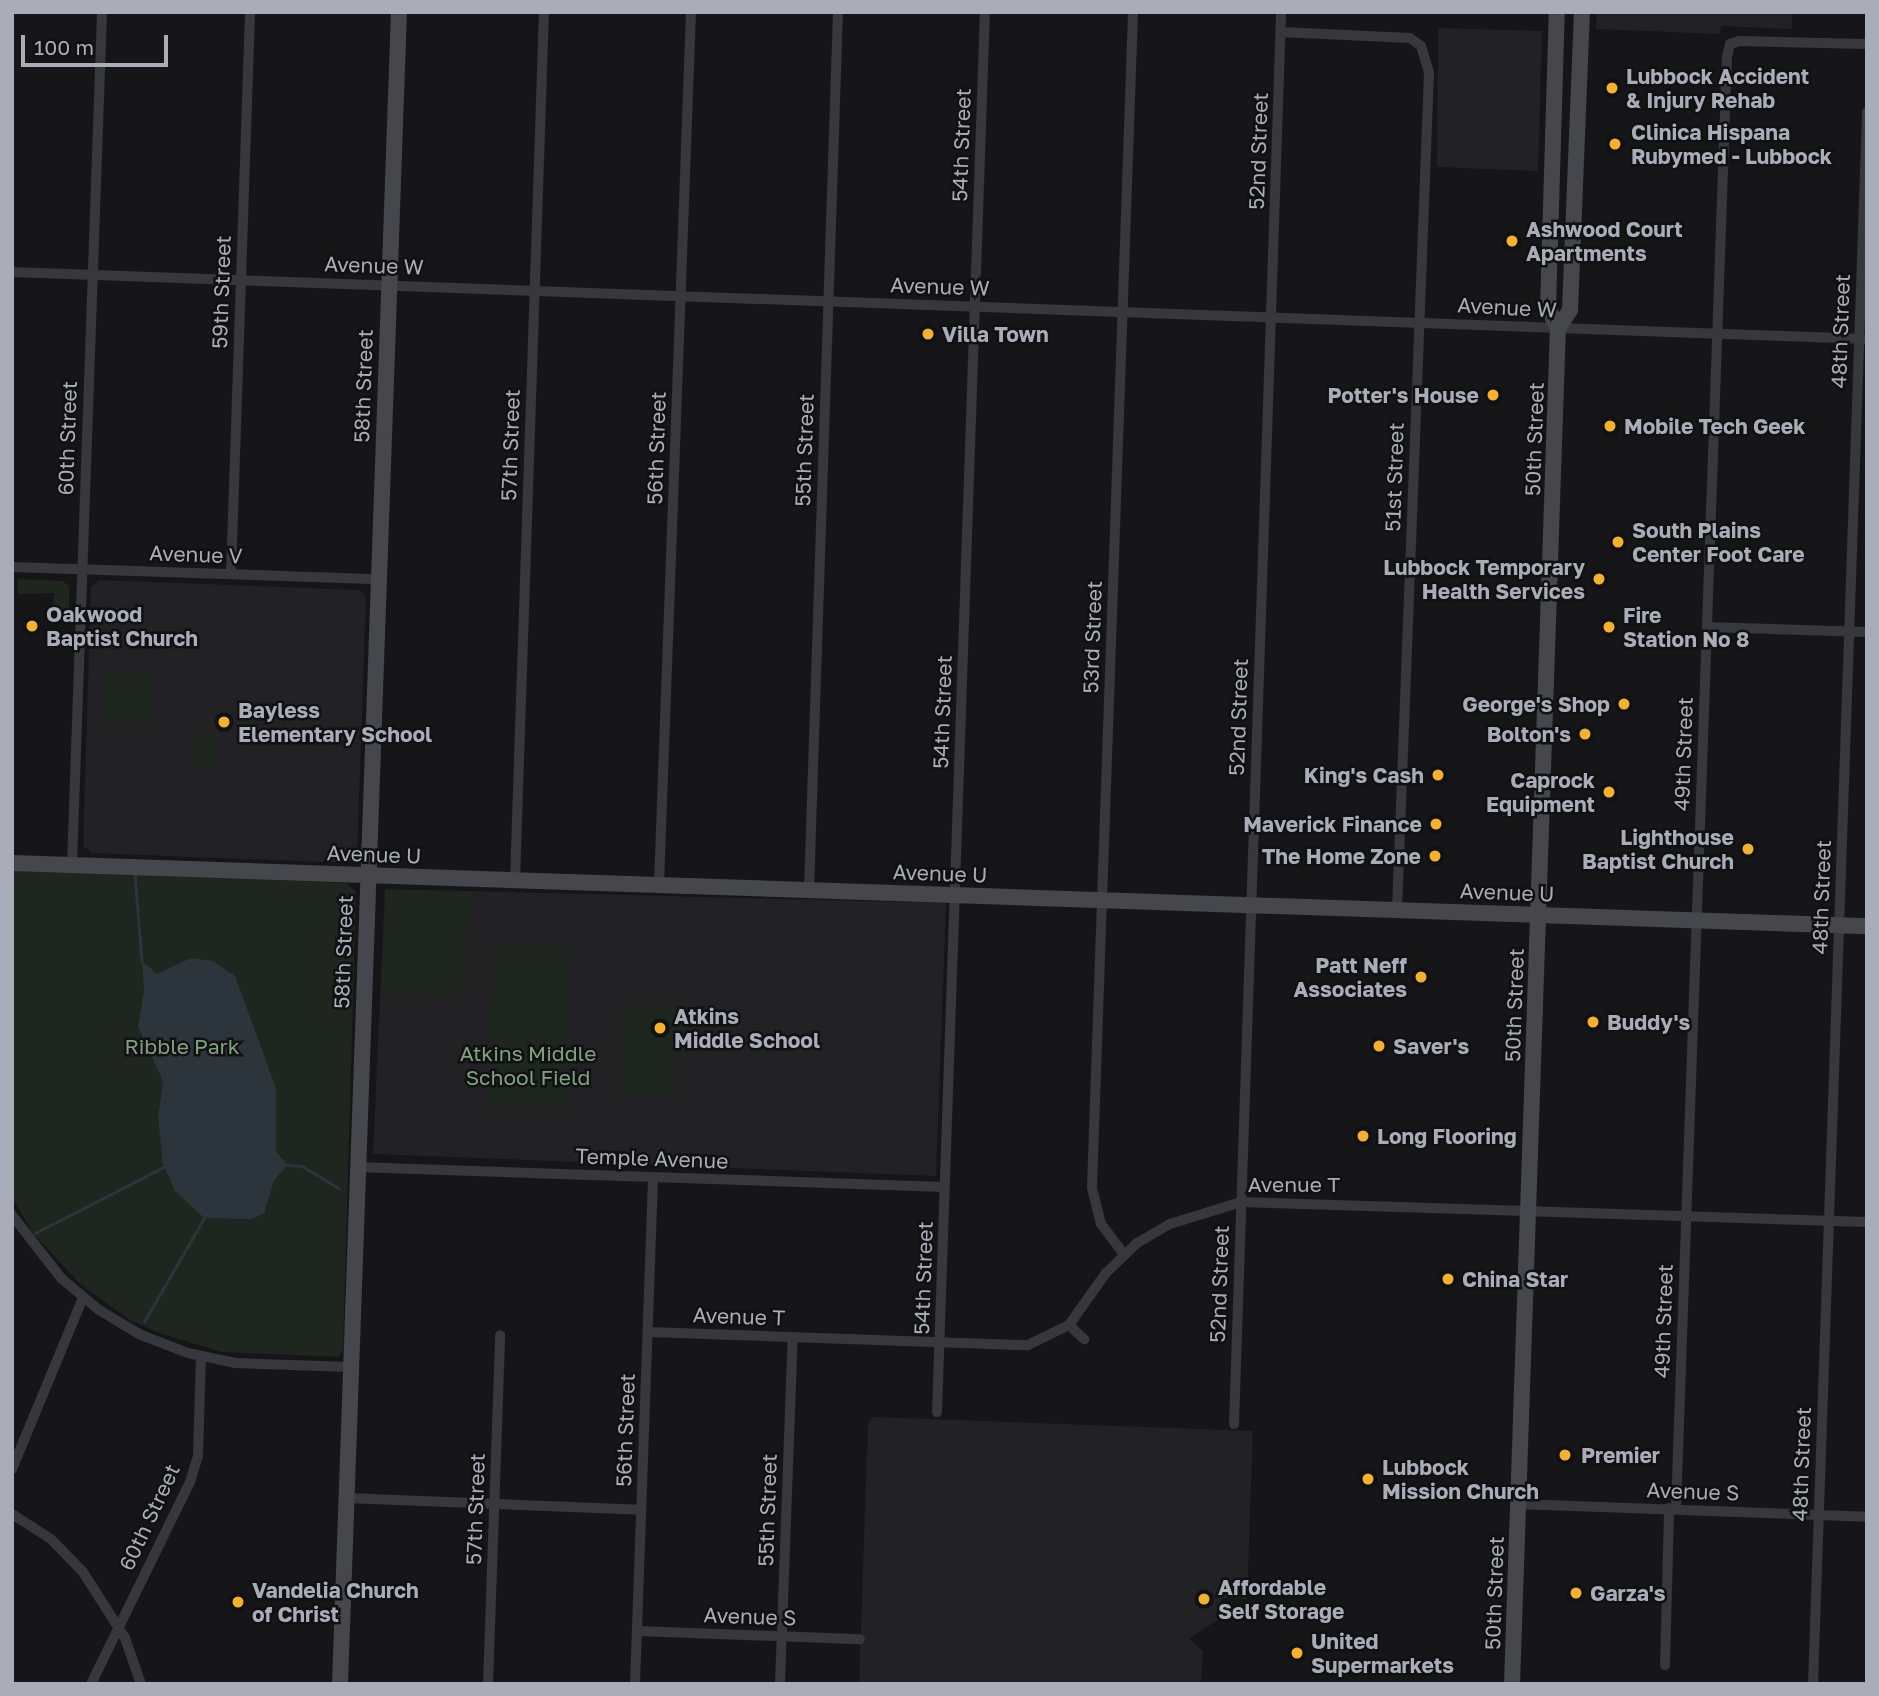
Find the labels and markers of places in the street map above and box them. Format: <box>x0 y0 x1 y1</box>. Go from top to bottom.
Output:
place label: Lubbock Accident & Injury Rehab <box>1626 63 1809 113</box>
marker: Lubbock Accident & Injury Rehab <box>1604 80 1620 96</box>
place label: Clinica Hispana Rubymed - Lubbock <box>1631 119 1832 169</box>
marker: Clinica Hispana Rubymed - Lubbock <box>1605 134 1625 154</box>
place label: Ashwood Court Apartments <box>1526 216 1683 266</box>
marker: Ashwood Court Apartments <box>1504 233 1520 249</box>
place label: Villa Town <box>942 321 1049 347</box>
marker: Villa Town <box>920 326 936 342</box>
place label: Potter's House <box>1327 382 1479 408</box>
marker: Potter's House <box>1485 387 1501 403</box>
place label: Mobile Tech Geek <box>1624 413 1805 439</box>
marker: Mobile Tech Geek <box>1602 418 1618 434</box>
place label: South Plains Center Foot Care <box>1632 517 1805 567</box>
marker: South Plains Center Foot Care <box>1610 534 1626 550</box>
place label: Lubbock Temporary Health Services <box>1383 554 1585 604</box>
marker: Lubbock Temporary Health Services <box>1591 571 1607 587</box>
place label: Oakwood Baptist Church <box>46 601 198 651</box>
place label: Fire Station No 8 <box>1623 602 1749 652</box>
marker: Oakwood Baptist Church <box>24 618 40 634</box>
marker: Fire Station No 8 <box>1601 619 1617 635</box>
place label: George's Shop <box>1462 691 1610 717</box>
marker: George's Shop <box>1616 696 1632 712</box>
place label: Bayless Elementary School <box>238 697 432 747</box>
marker: Bayless Elementary School <box>216 714 232 730</box>
place label: Bolton's <box>1487 721 1571 747</box>
marker: Bolton's <box>1577 726 1593 742</box>
place label: King's Cash <box>1304 762 1424 788</box>
marker: King's Cash <box>1430 767 1446 783</box>
place label: Caprock Equipment <box>1486 767 1595 817</box>
marker: Caprock Equipment <box>1601 784 1617 800</box>
place label: Maverick Finance <box>1243 811 1422 837</box>
marker: Maverick Finance <box>1428 816 1444 832</box>
place label: Lighthouse Baptist Church <box>1582 824 1734 874</box>
marker: Lighthouse Baptist Church <box>1740 841 1756 857</box>
place label: The Home Zone <box>1262 843 1421 869</box>
marker: The Home Zone <box>1427 848 1443 864</box>
place label: Patt Neff Associates <box>1294 952 1407 1002</box>
marker: Patt Neff Associates <box>1413 969 1429 985</box>
place label: Atkins Middle School <box>674 1003 820 1053</box>
place label: Buddy's <box>1607 1009 1690 1035</box>
marker: Buddy's <box>1585 1014 1601 1030</box>
marker: Atkins Middle School <box>652 1020 668 1036</box>
place label: Saver's <box>1393 1033 1469 1059</box>
marker: Saver's <box>1371 1038 1387 1054</box>
place label: Long Flooring <box>1377 1123 1517 1149</box>
marker: Long Flooring <box>1355 1128 1371 1144</box>
place label: China Star <box>1462 1266 1568 1292</box>
marker: China Star <box>1440 1271 1456 1287</box>
place label: Premier <box>1581 1442 1660 1468</box>
marker: Premier <box>1555 1445 1575 1465</box>
place label: Lubbock Mission Church <box>1382 1454 1539 1504</box>
marker: Lubbock Mission Church <box>1360 1471 1376 1487</box>
place label: Affordable Self Storage <box>1218 1574 1344 1624</box>
place label: Vandelia Church of Christ <box>252 1577 419 1627</box>
place label: Garza's <box>1590 1580 1666 1606</box>
marker: Garza's <box>1568 1585 1584 1601</box>
marker: Affordable Self Storage <box>1196 1591 1212 1607</box>
marker: Vandelia Church of Christ <box>230 1594 246 1610</box>
place label: United Supermarkets <box>1311 1628 1454 1678</box>
marker: United Supermarkets <box>1289 1645 1305 1661</box>

